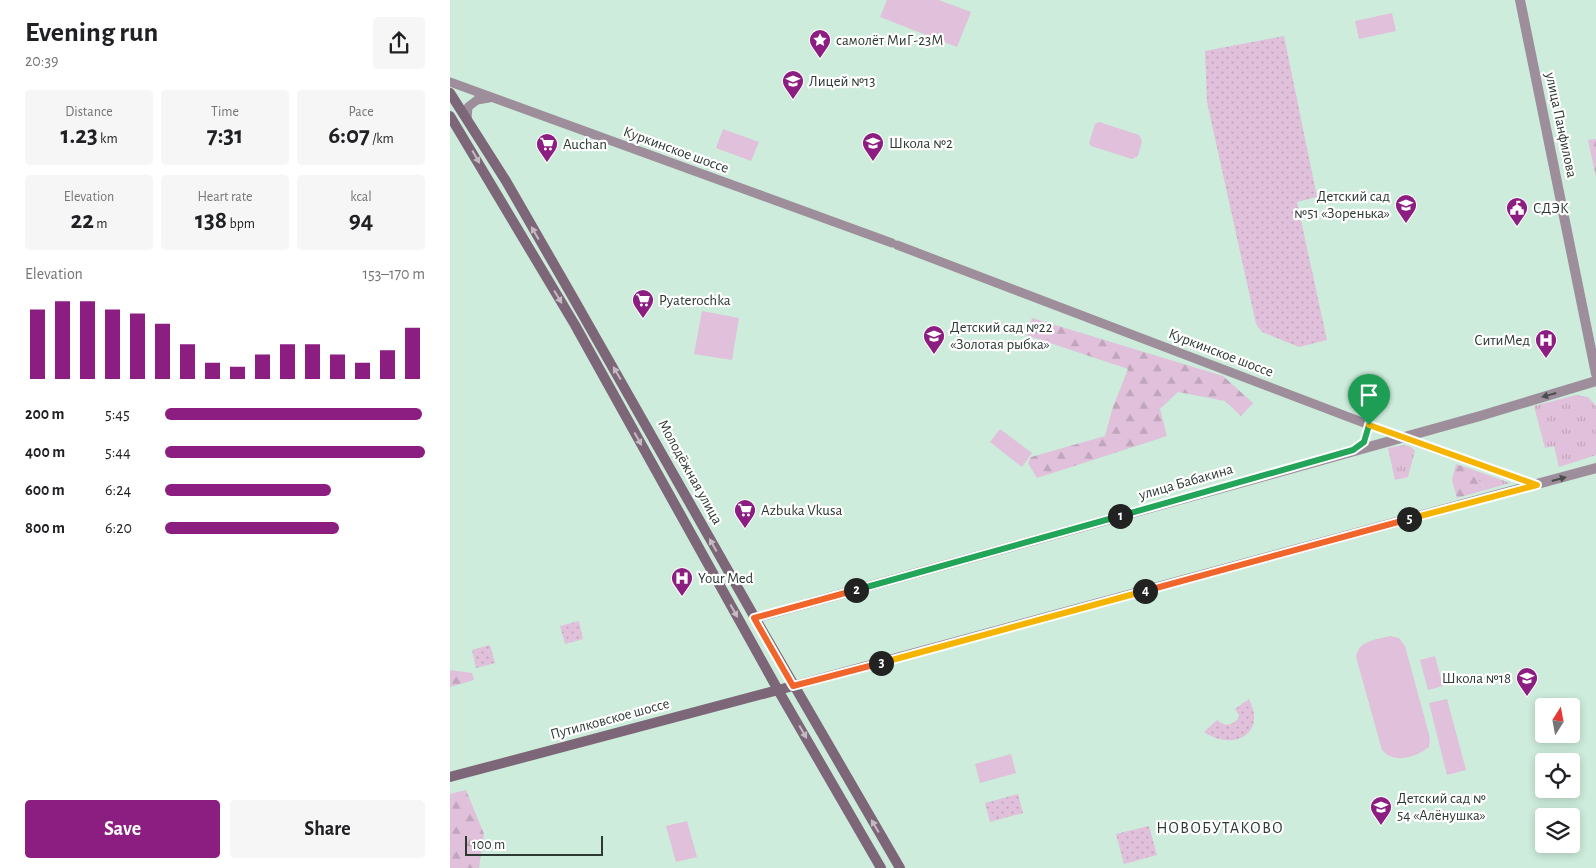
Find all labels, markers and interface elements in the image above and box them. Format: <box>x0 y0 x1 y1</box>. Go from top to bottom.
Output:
button: share <box>373 17 425 69</box>
text: Evening run <box>25 19 158 47</box>
place icon: самолёт МиГ-23М <box>808 28 832 59</box>
place label: самолёт МиГ-23М <box>836 33 943 48</box>
text: 20:39 <box>25 53 59 69</box>
school or university icon: Лицей №13 <box>781 69 805 100</box>
street label: улица Панфилова <box>1542 70 1580 179</box>
place label: Лицей №13 <box>809 74 875 89</box>
text: Distance <box>65 105 113 119</box>
text: Time <box>211 105 239 119</box>
text: Pace <box>348 105 374 119</box>
text: 1.23 <box>60 123 98 148</box>
text: 7:31 <box>207 123 243 148</box>
text: 6:07 <box>328 123 370 148</box>
street label: Куркинское шоссе <box>621 124 731 176</box>
school or university icon: Школа №2 <box>861 131 885 162</box>
text: km <box>98 132 118 146</box>
text: /km <box>370 132 394 146</box>
supermarket icon: Auchan <box>535 132 559 163</box>
place label: Школа №2 <box>889 136 953 151</box>
place label: Auchan <box>563 137 607 152</box>
one-way arrow <box>472 150 480 165</box>
place label: Детский сад №51 «Зоренька» <box>1294 189 1390 221</box>
text: Elevation <box>64 190 114 204</box>
text: Heart rate <box>198 190 252 204</box>
text: kcal <box>350 190 372 204</box>
school or university icon: Детский сад №51 «Зоренька» <box>1394 193 1418 224</box>
public building icon: СДЭК <box>1505 196 1529 227</box>
place label: СДЭК <box>1533 201 1569 216</box>
text: 22 <box>70 208 94 233</box>
text: 138 <box>195 208 227 233</box>
text: 94 <box>349 208 373 233</box>
text: m <box>94 217 108 231</box>
text: bpm <box>227 217 255 231</box>
one-way arrow <box>531 225 539 240</box>
text: Elevation <box>25 266 83 282</box>
text: 153–170 m <box>363 266 425 282</box>
supermarket icon: Pyaterochka <box>631 288 655 319</box>
one-way arrow <box>554 291 563 304</box>
place label: Pyaterochka <box>659 293 731 308</box>
place label: Детский сад №22 «Золотая рыбка» <box>950 320 1053 352</box>
school or university icon: Детский сад №22 «Золотая рыбка» <box>922 324 946 355</box>
street label: Куркинское шоссе <box>1167 326 1276 380</box>
hospital icon: СитиМед <box>1534 328 1558 359</box>
place label: СитиМед <box>1474 333 1530 348</box>
one-way arrow <box>612 366 621 380</box>
pin <box>1348 374 1390 425</box>
icon: arrive <box>1355 381 1383 409</box>
one-way arrow <box>1542 391 1557 399</box>
text: 200 m <box>25 406 65 422</box>
text: 5:45 <box>105 406 130 422</box>
street label: Молодёжная улица <box>655 417 725 527</box>
one-way arrow <box>634 431 642 446</box>
text: 400 m <box>25 444 65 460</box>
text: 5:44 <box>105 444 131 460</box>
street label: улица Бабакина <box>1136 461 1235 503</box>
one-way arrow <box>1552 474 1567 482</box>
text: 600 m <box>25 482 65 498</box>
text: 6:24 <box>105 482 131 498</box>
supermarket icon: Azbuka Vkusa <box>733 498 757 529</box>
place label: Azbuka Vkusa <box>761 503 843 518</box>
pin: 1 <box>1108 504 1132 528</box>
pin: 5 <box>1396 506 1422 532</box>
text: 1 <box>1118 509 1123 523</box>
text: 5 <box>1406 512 1413 526</box>
text: 800 m <box>25 520 65 536</box>
text: 6:20 <box>105 520 132 536</box>
one-way arrow <box>709 539 718 552</box>
hospital icon: Your Med <box>670 566 694 597</box>
place label: Your Med <box>698 571 754 586</box>
pin: 2 <box>844 578 868 602</box>
pin: 4 <box>1132 578 1158 604</box>
text: 2 <box>853 583 860 597</box>
text: 4 <box>1142 584 1149 598</box>
one-way arrow <box>730 604 738 619</box>
pin: 3 <box>868 650 894 676</box>
text: 3 <box>878 656 885 670</box>
school or university icon: Школа №18 <box>1515 666 1539 697</box>
place label: Школа №18 <box>1442 671 1511 686</box>
street label: Путилковское шоссе <box>549 696 671 742</box>
north arrow <box>1535 698 1580 742</box>
map controls <box>1535 698 1580 853</box>
one-way arrow <box>798 726 807 739</box>
button: locate <box>1535 753 1580 798</box>
place label: Детский сад № 54 «Алёнушка» <box>1397 791 1486 823</box>
school or university icon: Детский сад № 54 «Алёнушка» <box>1369 795 1393 826</box>
button: Save <box>25 800 220 858</box>
button: Share <box>230 800 425 858</box>
button: layers <box>1535 808 1580 853</box>
one-way arrow <box>871 819 880 832</box>
district label: НОВОБУТАКОВО <box>1156 820 1284 836</box>
scale bar <box>465 833 602 856</box>
text: 100 m <box>472 838 505 852</box>

